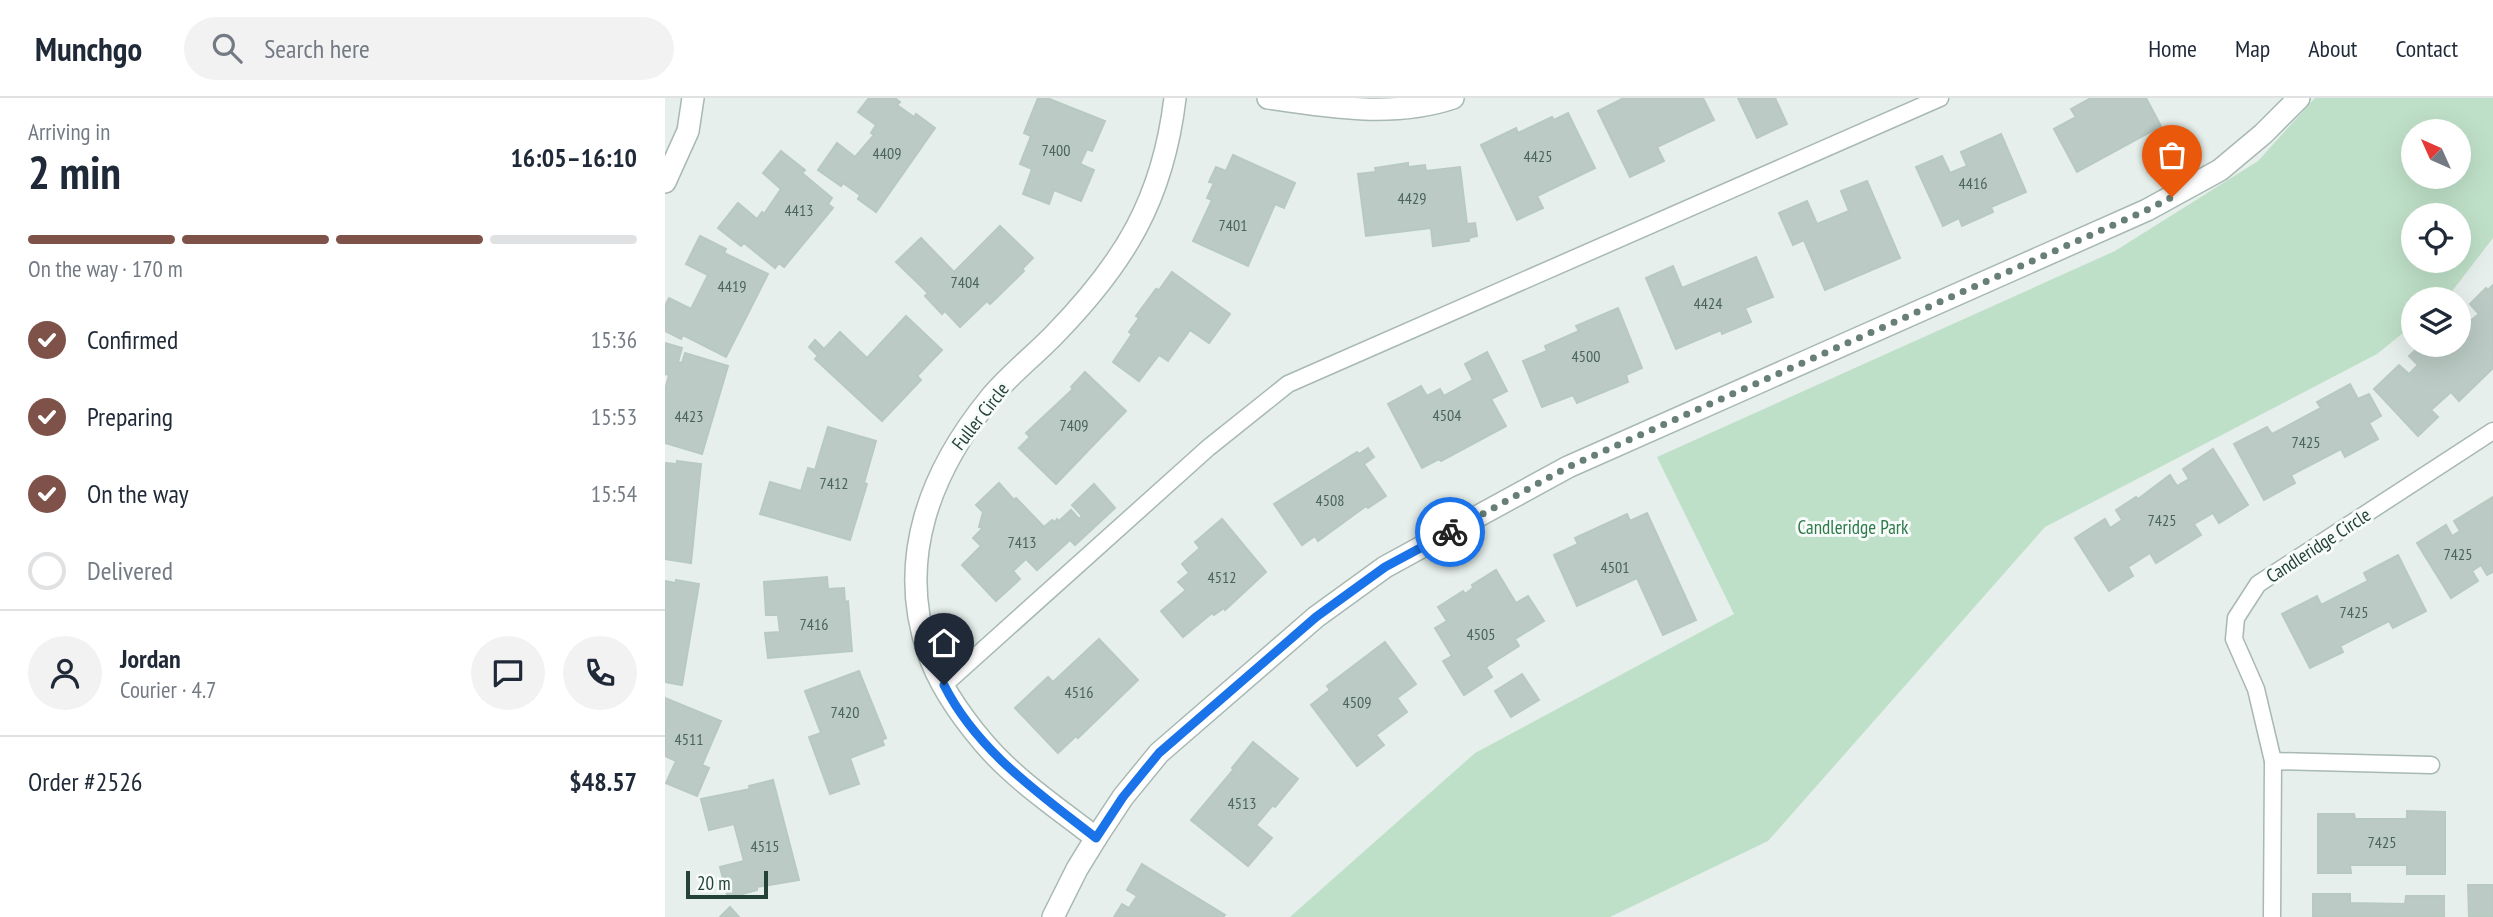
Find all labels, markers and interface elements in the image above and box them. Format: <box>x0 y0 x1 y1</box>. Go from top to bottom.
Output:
search box <box>184 17 674 80</box>
text: Munchgo <box>35 27 142 70</box>
icon: search <box>208 29 246 67</box>
text: Search here <box>264 32 370 65</box>
text: Home <box>2148 33 2197 64</box>
text: Map <box>2235 33 2270 64</box>
text: About <box>2308 33 2357 64</box>
text: Contact <box>2395 33 2458 64</box>
text: Arriving in <box>28 117 110 146</box>
north arrow <box>2401 119 2471 189</box>
map controls <box>2401 119 2471 357</box>
pin <box>2142 125 2202 197</box>
icon: bag <box>2153 136 2191 174</box>
house number: 7400 <box>1042 140 1070 160</box>
text: 16:05–16:10 <box>510 141 637 174</box>
text: 2 min <box>28 142 121 202</box>
house number: 4409 <box>873 143 901 163</box>
house number: 4425 <box>1524 146 1552 166</box>
house number: 4416 <box>1959 173 1987 193</box>
house number: 4429 <box>1398 188 1426 208</box>
house number: 4413 <box>785 200 813 220</box>
button: locate <box>2401 203 2471 273</box>
house number: 7401 <box>1219 215 1247 235</box>
text: On the way · 170 m <box>28 254 183 283</box>
house number: 7404 <box>951 272 979 292</box>
house number: 4419 <box>718 276 746 296</box>
button: layers <box>2401 287 2471 357</box>
house number: 4424 <box>1694 293 1722 313</box>
icon: check <box>28 321 66 359</box>
text: Confirmed <box>87 323 178 356</box>
text: 15:36 <box>591 325 637 354</box>
house number: 4500 <box>1572 346 1600 366</box>
street label: Fuller Circle <box>946 377 1014 455</box>
icon: check <box>28 398 66 436</box>
text: Preparing <box>87 400 173 433</box>
text: 15:53 <box>591 402 637 431</box>
house number: 4504 <box>1433 405 1461 425</box>
house number: 4423 <box>675 406 703 426</box>
house number: 7409 <box>1060 415 1088 435</box>
house number: 7425 <box>2292 432 2320 452</box>
house number: 7412 <box>820 473 848 493</box>
icon: check <box>28 475 66 513</box>
text: On the way <box>87 477 189 510</box>
text: 15:54 <box>591 479 637 508</box>
house number: 4508 <box>1316 490 1344 510</box>
courier <box>1415 497 1485 567</box>
street label: Candleridge Circle <box>2261 502 2375 588</box>
house number: 7425 <box>2148 510 2176 530</box>
icon: bike <box>1431 513 1469 551</box>
park label: Candleridge Park <box>1798 515 1909 539</box>
house number: 7413 <box>1008 532 1036 552</box>
house number: 7425 <box>2444 544 2472 564</box>
text: Delivered <box>87 554 173 587</box>
house number: 4501 <box>1601 557 1629 577</box>
house number: 4512 <box>1208 567 1236 587</box>
house number: 7425 <box>2340 602 2368 622</box>
pin <box>914 613 974 685</box>
house number: 7416 <box>800 614 828 634</box>
icon: home <box>925 624 963 662</box>
house number: 4505 <box>1467 624 1495 644</box>
button: person <box>28 636 102 710</box>
button: chat <box>471 636 545 710</box>
button: phone <box>563 636 637 710</box>
text: Jordan <box>120 642 181 675</box>
text: Courier · 4.7 <box>120 675 216 704</box>
house number: 4516 <box>1065 682 1093 702</box>
house number: 4509 <box>1343 692 1371 712</box>
house number: 7420 <box>831 702 859 722</box>
house number: 4511 <box>675 729 703 749</box>
text: Order #2526 <box>28 765 143 798</box>
text: $48.57 <box>569 765 637 798</box>
house number: 4513 <box>1228 793 1256 813</box>
house number: 7425 <box>2368 832 2396 852</box>
house number: 4515 <box>751 836 779 856</box>
scale bar <box>686 868 768 900</box>
text: 20 m <box>697 871 731 895</box>

